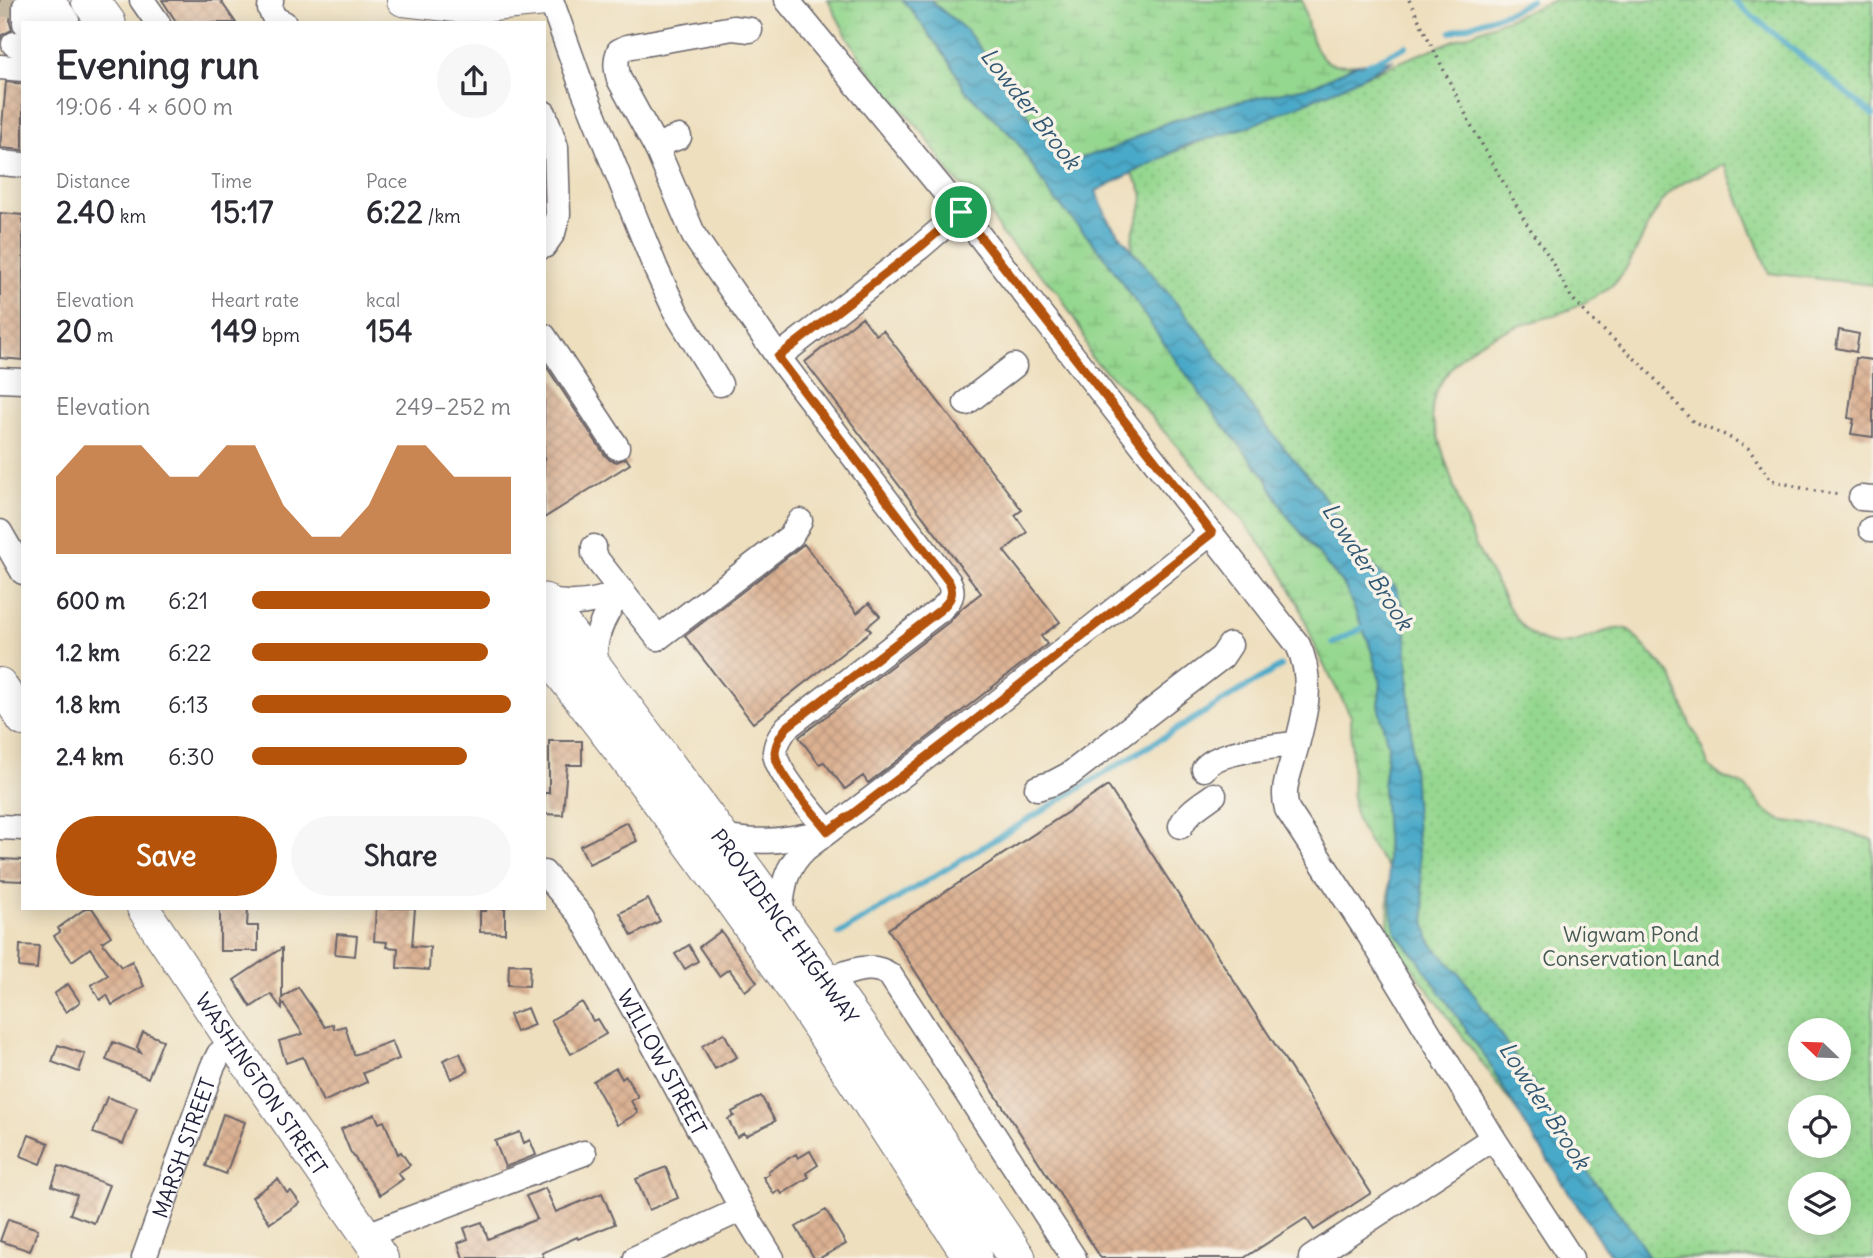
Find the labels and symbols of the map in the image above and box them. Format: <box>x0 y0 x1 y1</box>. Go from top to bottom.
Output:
water label: Lowder Brook <box>975 42 1088 175</box>
pin <box>931 182 991 242</box>
water label: Lowder Brook <box>1316 497 1421 636</box>
street label: PROVIDENCE HIGHWAY <box>705 824 865 1029</box>
park label: Wigwam Pond Conservation Land <box>1542 921 1720 972</box>
street label: WILLOW STREET <box>612 984 713 1140</box>
street label: WASHINGTON STREET <box>190 987 334 1180</box>
north arrow <box>1788 1018 1852 1082</box>
water label: Lowder Brook <box>1493 1036 1598 1175</box>
street label: MARSH STREET <box>146 1074 221 1222</box>

